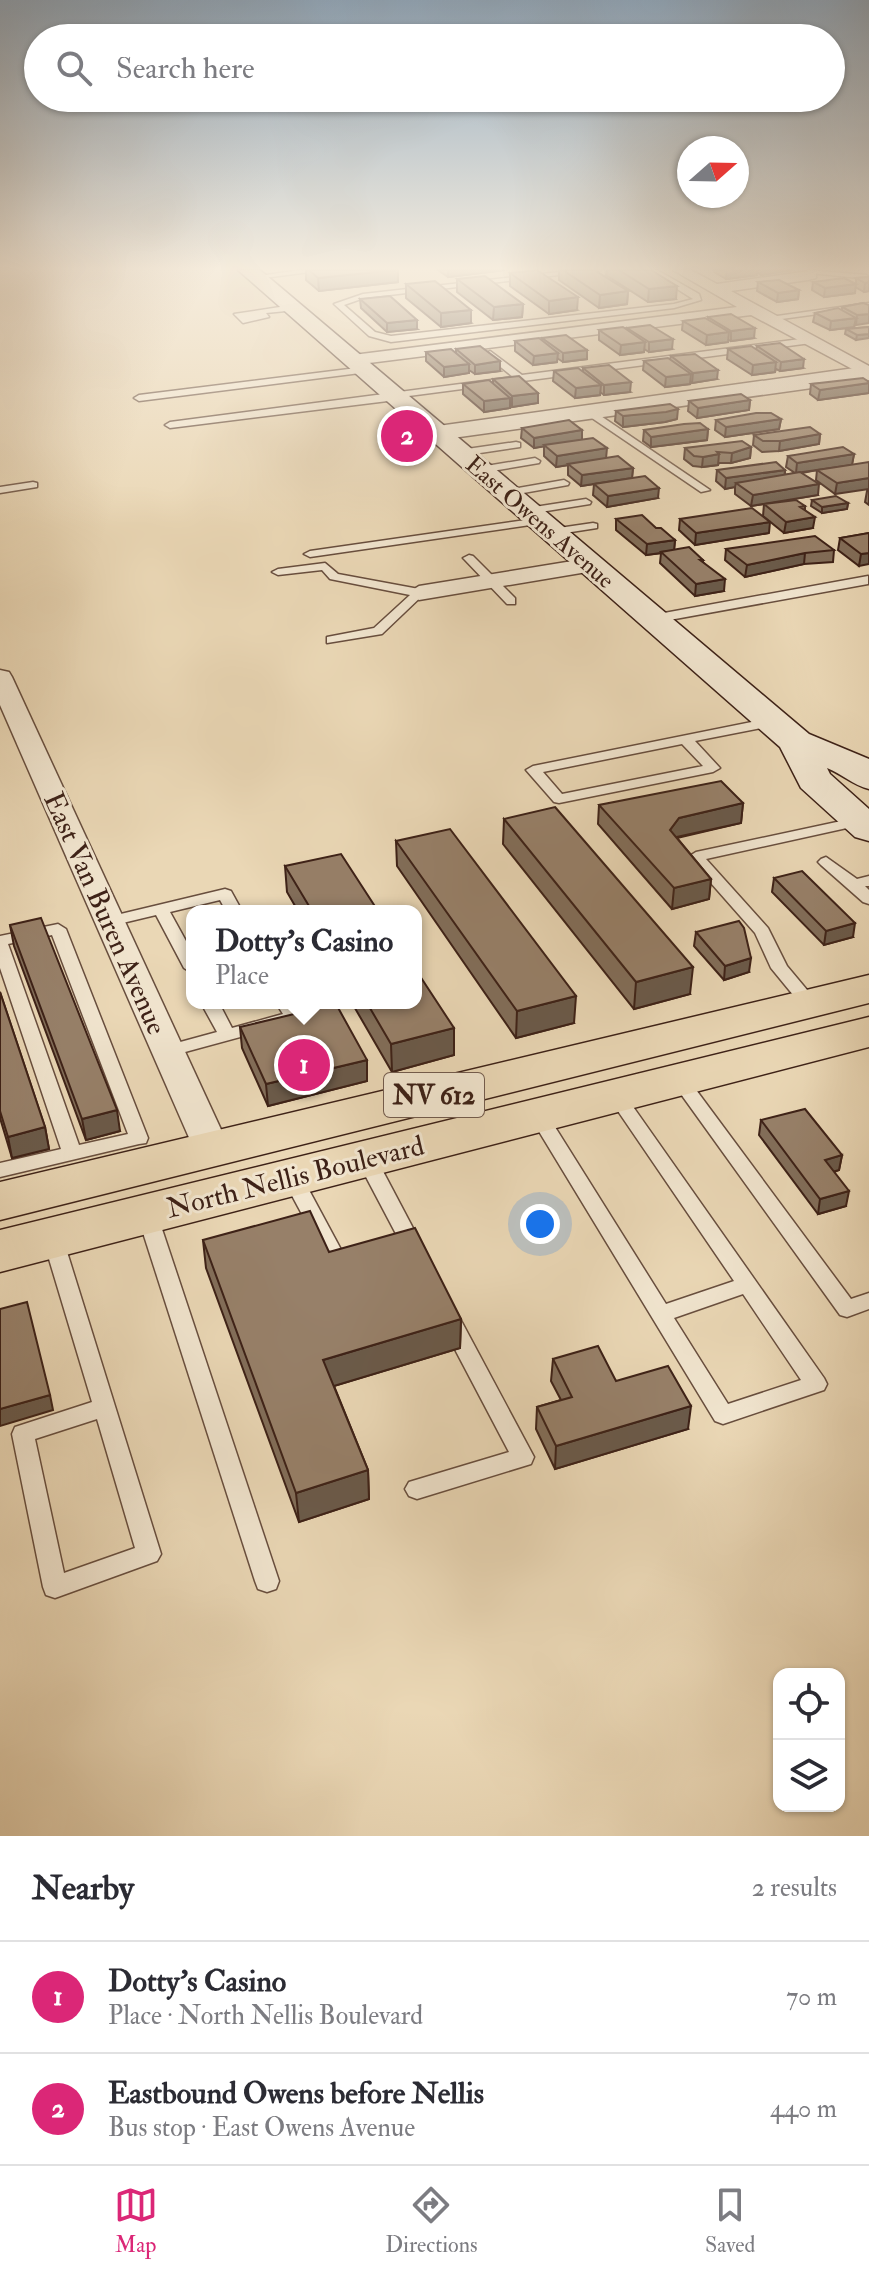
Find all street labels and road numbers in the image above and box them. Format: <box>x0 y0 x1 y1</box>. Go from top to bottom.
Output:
street label: East Owens Avenue <box>459 449 621 596</box>
street label: East Van Buren Avenue <box>35 787 174 1041</box>
road number: NV 612 <box>384 1073 484 1117</box>
street label: North Nellis Boulevard <box>163 1128 428 1226</box>

